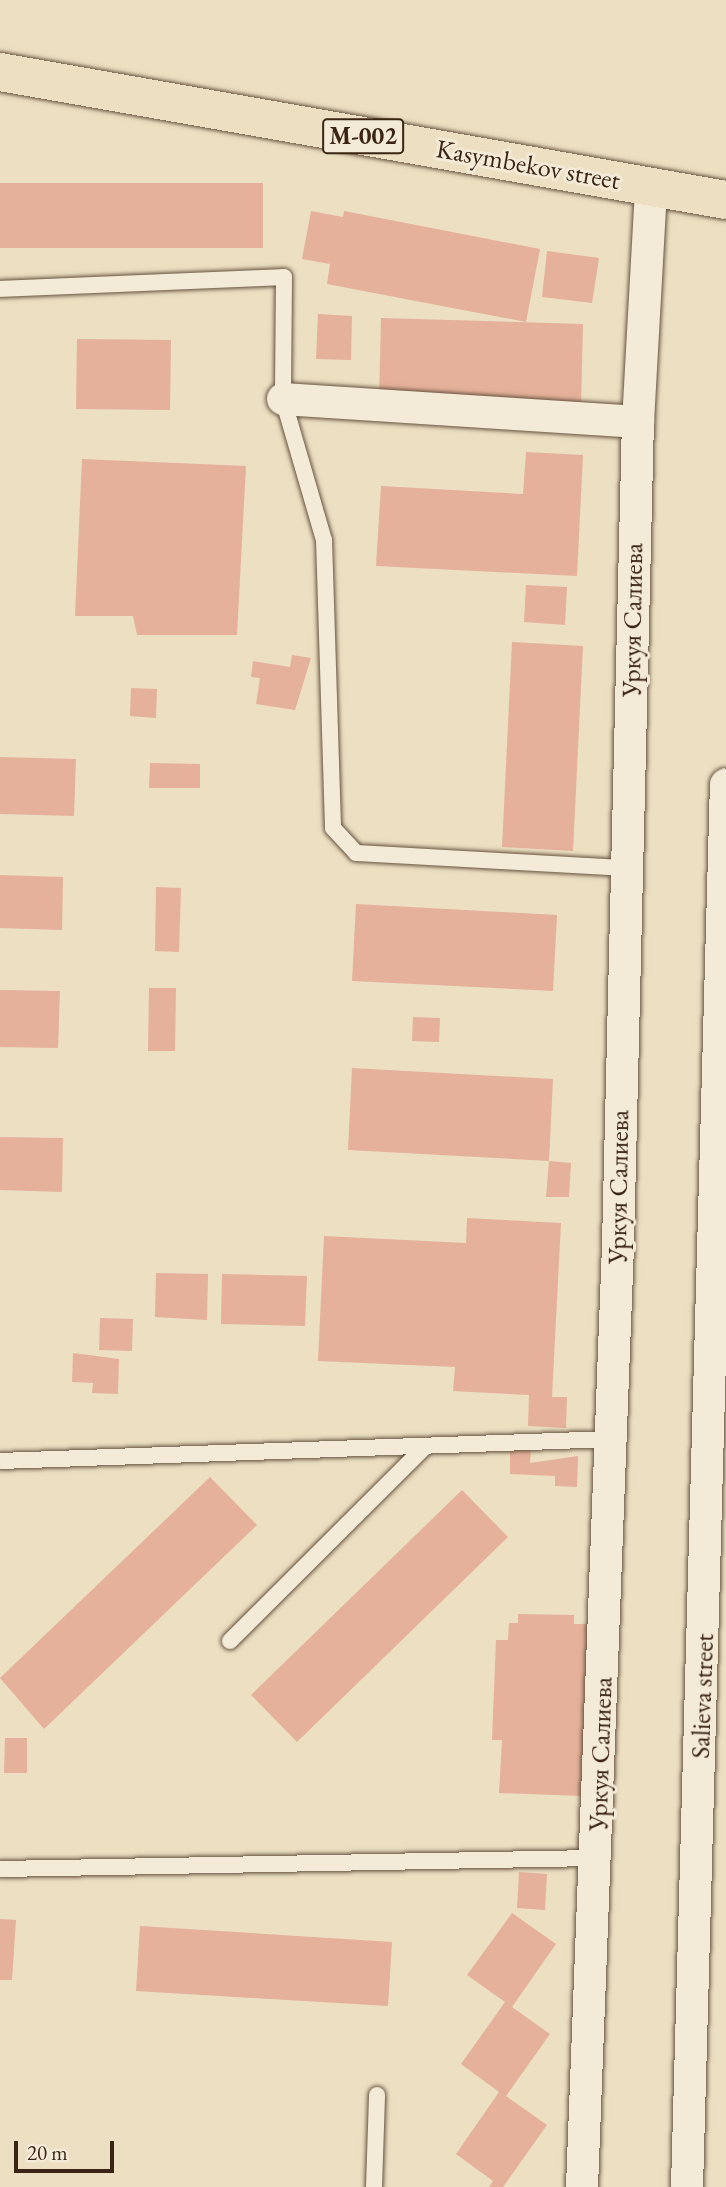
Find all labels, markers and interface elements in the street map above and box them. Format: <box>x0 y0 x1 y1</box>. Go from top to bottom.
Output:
road number: M-002 <box>321 116 405 156</box>
street label: Kasymbekov street <box>434 133 622 197</box>
street label: Уркуя Салиева <box>616 543 650 697</box>
street label: Уркуя Салиева <box>602 1110 636 1264</box>
street label: Salieva street <box>685 1633 721 1759</box>
street label: Уркуя Салиева <box>583 1676 619 1832</box>
scale bar <box>18 2128 117 2172</box>
text: 20 m <box>27 2139 68 2166</box>

